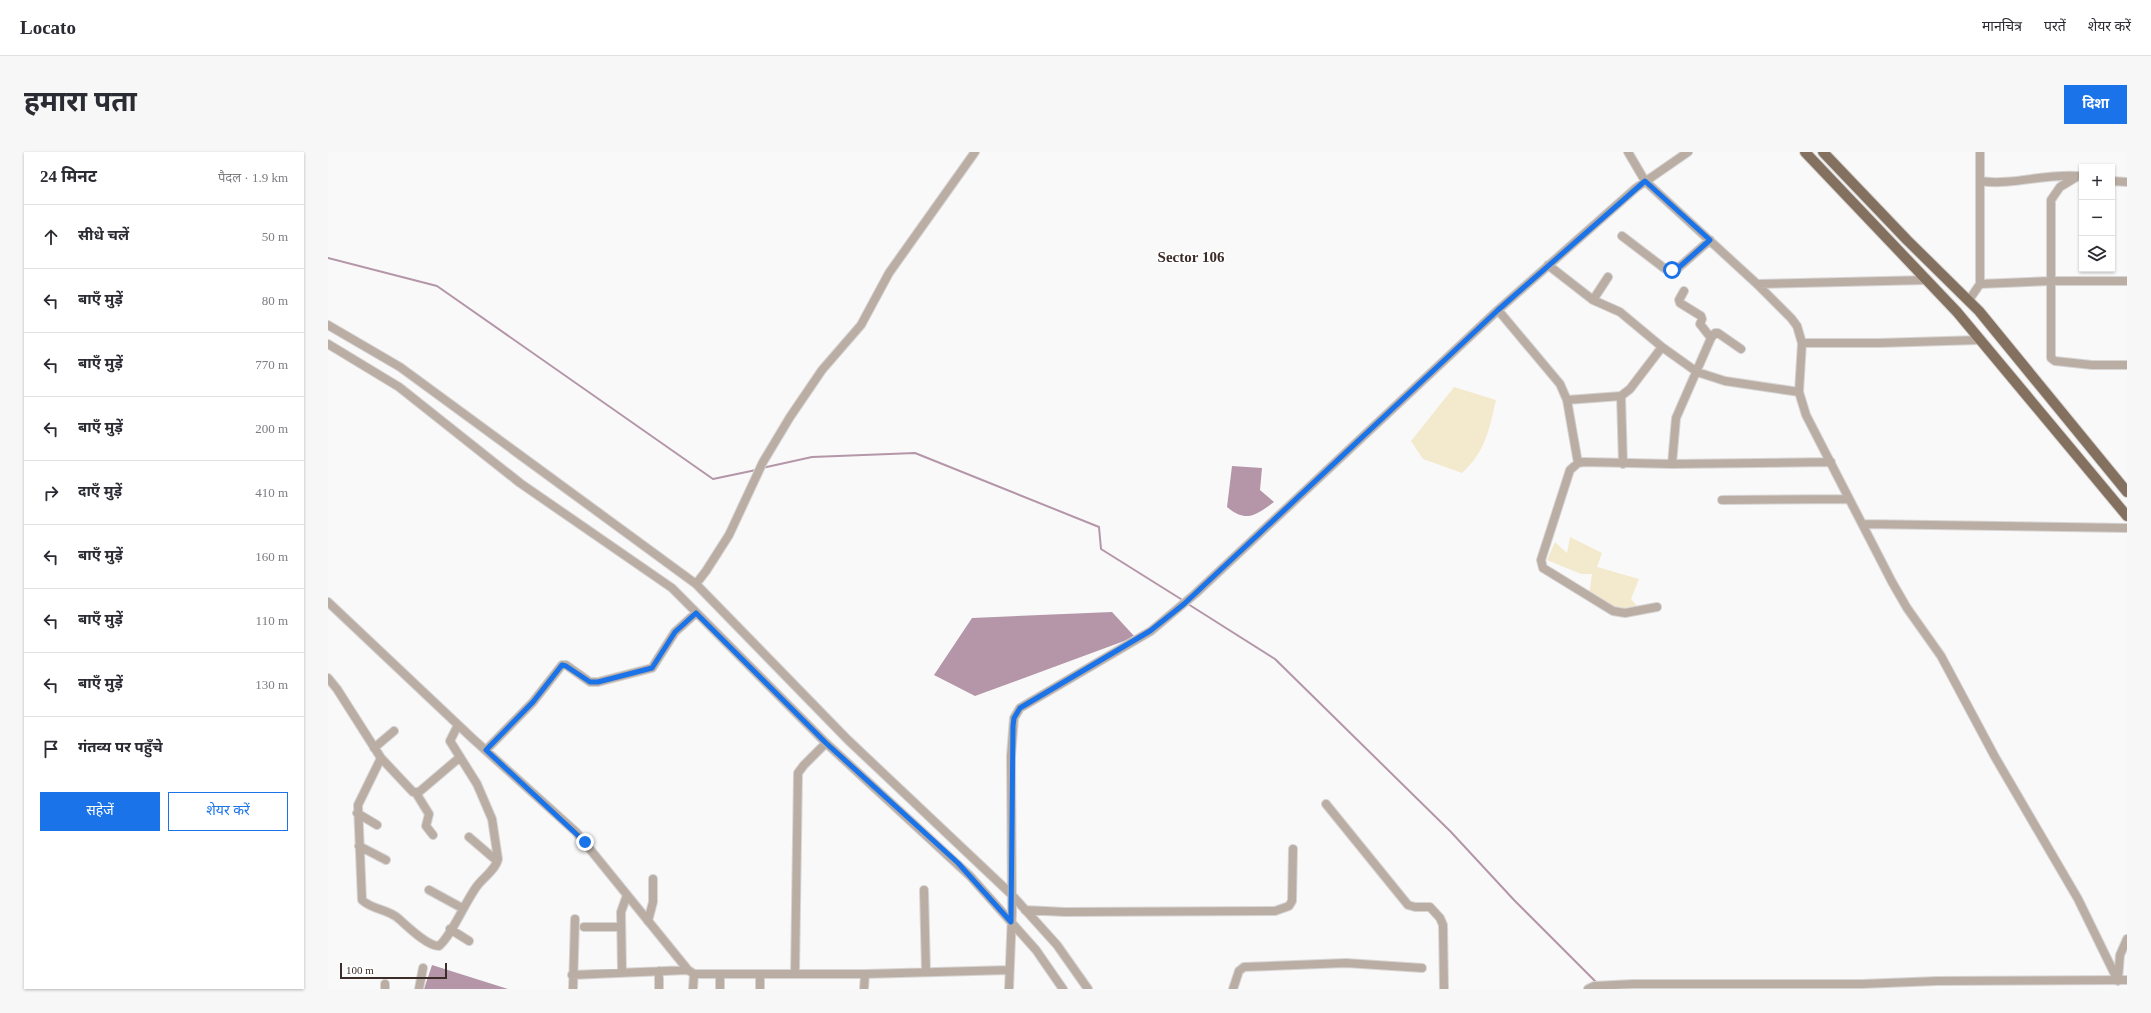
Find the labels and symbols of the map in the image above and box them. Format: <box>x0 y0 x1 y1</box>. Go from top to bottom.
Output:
district label: Sector 106 <box>1158 249 1225 265</box>
route start <box>1663 261 1681 279</box>
route end <box>576 833 594 851</box>
scale bar <box>340 961 447 980</box>

